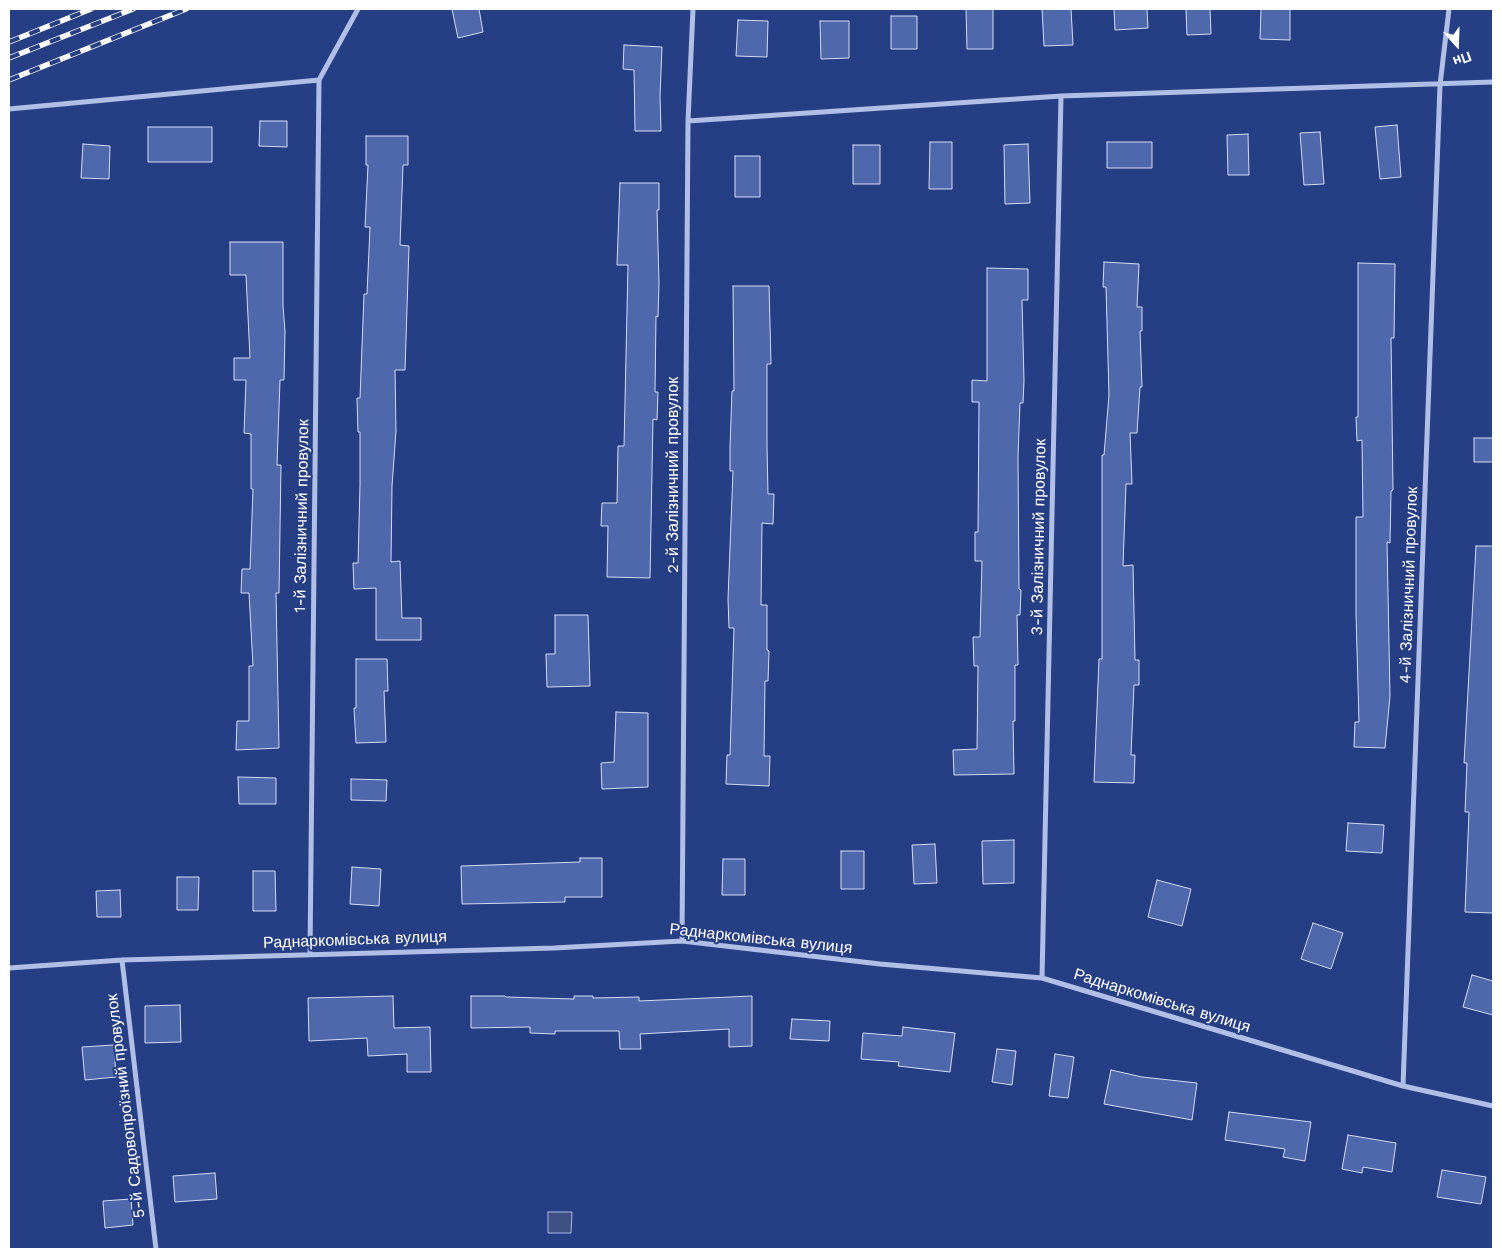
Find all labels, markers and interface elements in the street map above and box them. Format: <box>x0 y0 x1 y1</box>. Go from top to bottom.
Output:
north arrow <box>1432 20 1482 70</box>
text: Пн <box>1451 48 1474 70</box>
street label: 2-й Залізничний провулок <box>663 377 683 573</box>
street label: 1-й Залізничний провулок <box>291 419 313 613</box>
street label: 3-й Залізничний провулок <box>1028 439 1050 635</box>
street label: 4-й Залізничний провулок <box>1396 486 1422 684</box>
street label: Раднаркомівська вулиця <box>669 920 853 958</box>
street label: Раднаркомівська вулиця <box>263 927 447 953</box>
street label: Раднаркомівська вулиця <box>1071 965 1253 1037</box>
street label: 5-й Садовопроїзний провулок <box>103 993 149 1219</box>

